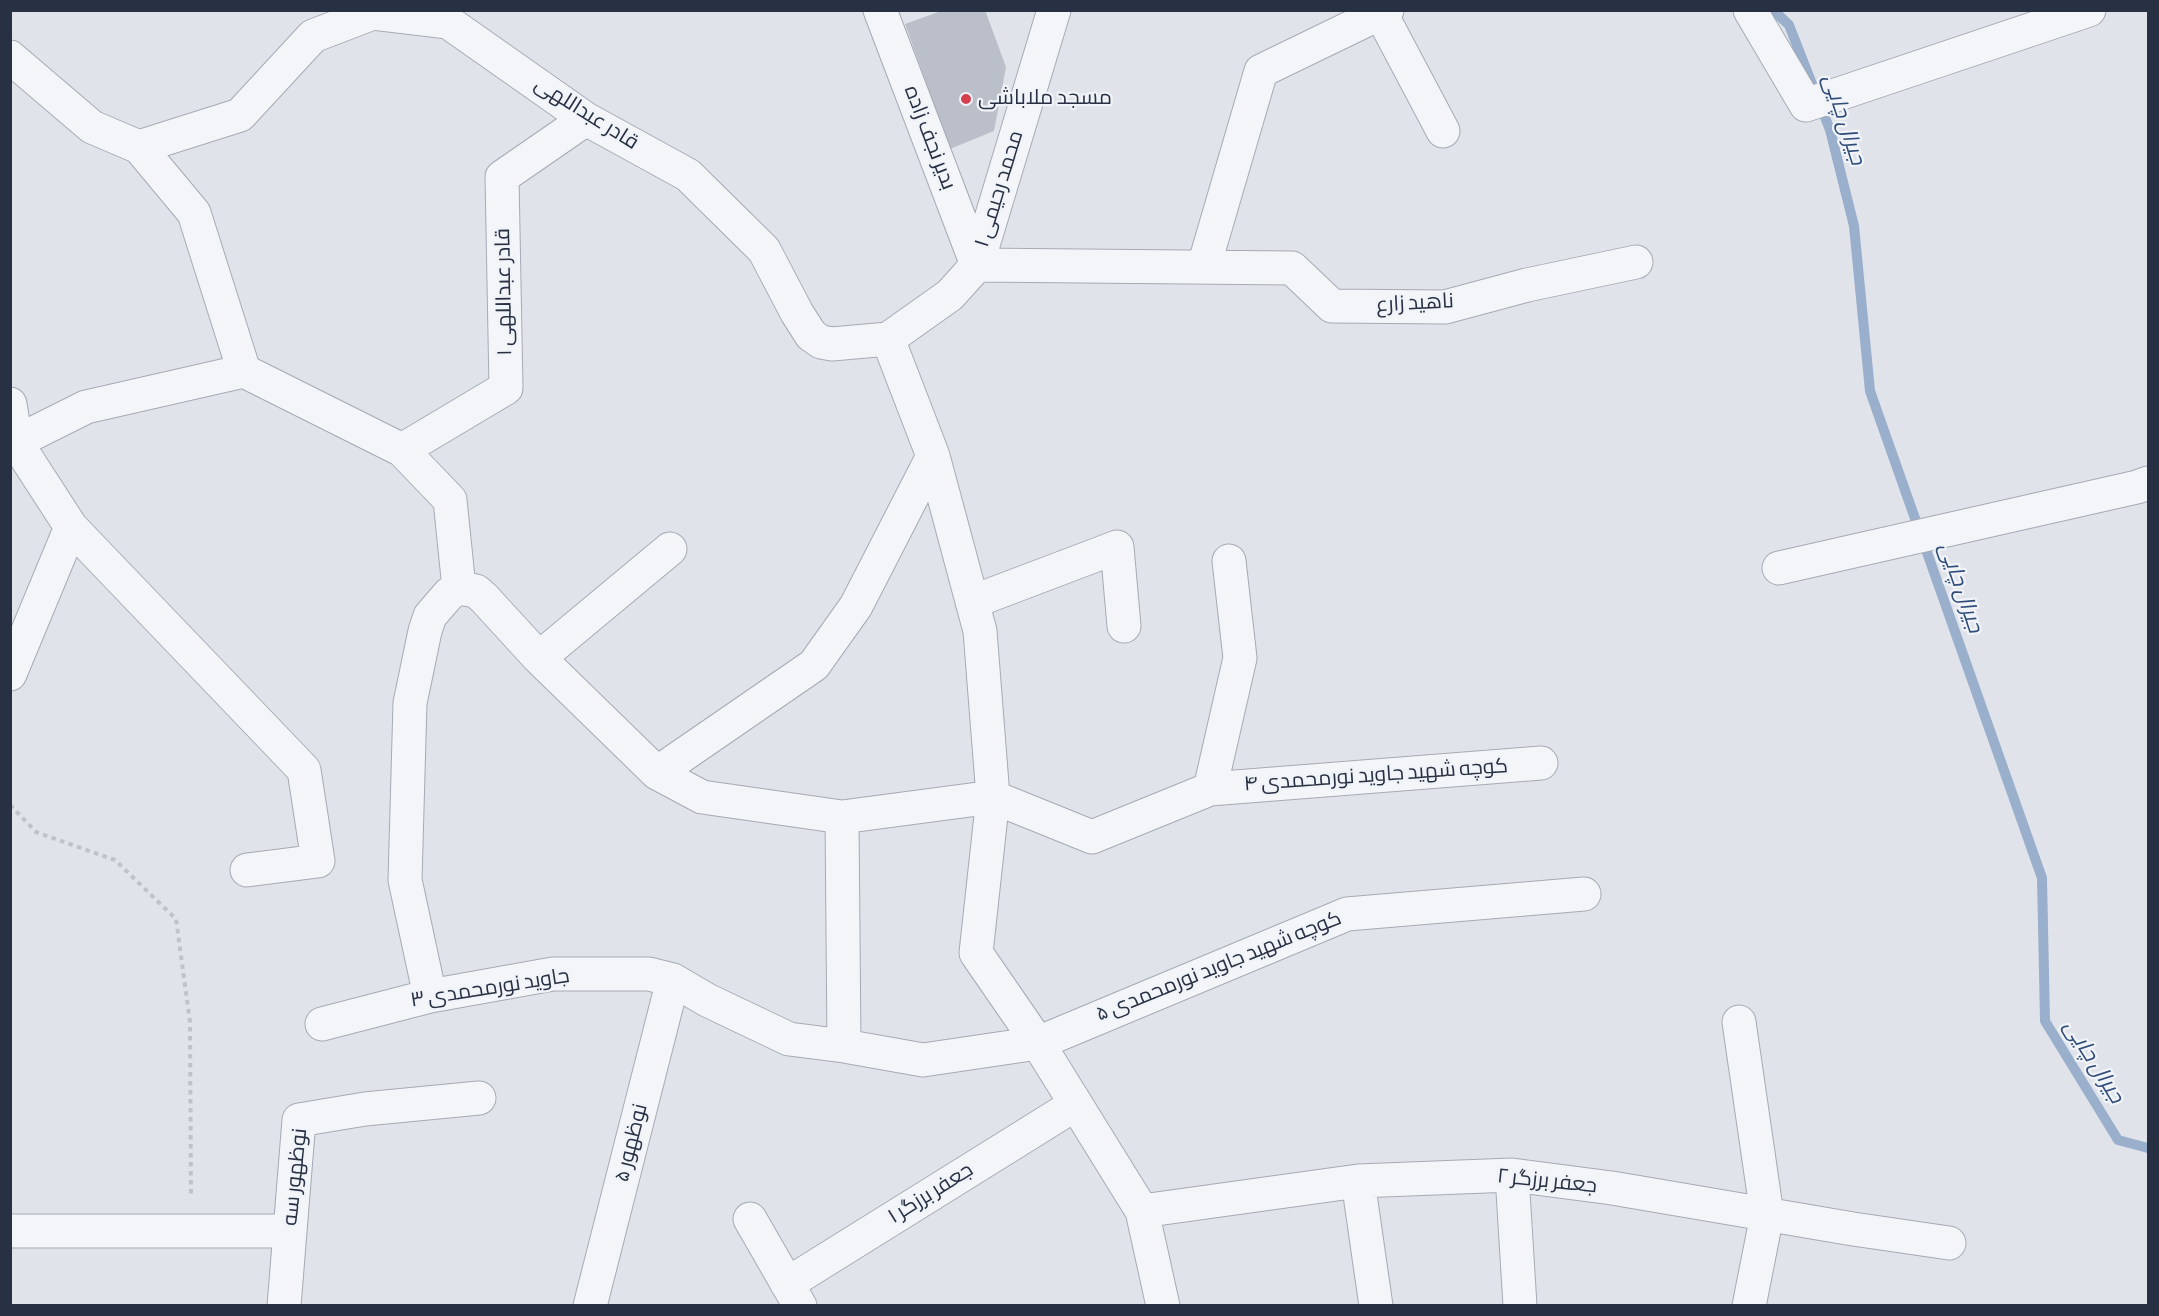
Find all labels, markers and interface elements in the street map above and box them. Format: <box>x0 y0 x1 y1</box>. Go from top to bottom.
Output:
street label: قادر عبداللهی <box>529 72 643 156</box>
water label: جیرال چایی <box>1816 72 1870 168</box>
street label: بدیر نجف زاده <box>898 82 960 194</box>
place label: مسجد ملاباشی <box>978 86 1112 112</box>
marker: مسجد ملاباشی <box>959 92 973 106</box>
street label: محمد رحیمی ۱ <box>970 128 1030 250</box>
street label: قادر عبداللهی ۱ <box>491 228 519 356</box>
street label: ناهید زارع <box>1376 289 1454 319</box>
water label: جیرال چایی <box>1932 540 1988 636</box>
street label: کوچه شهید جاوید نورمحمدی ۴ <box>1243 754 1509 798</box>
street label: کوچه شهید جاوید نورمحمدی ۵ <box>1093 906 1345 1028</box>
street label: جاوید نورمحمدی ۳ <box>409 964 571 1014</box>
water label: جیرال چایی <box>2057 1015 2129 1109</box>
street label: نوظهور ۵ <box>610 1101 654 1185</box>
street label: نوظهور سه <box>278 1127 314 1227</box>
street label: جعفر برزگر ۱ <box>884 1158 978 1230</box>
street label: جعفر برزگر ۲ <box>1496 1164 1598 1200</box>

